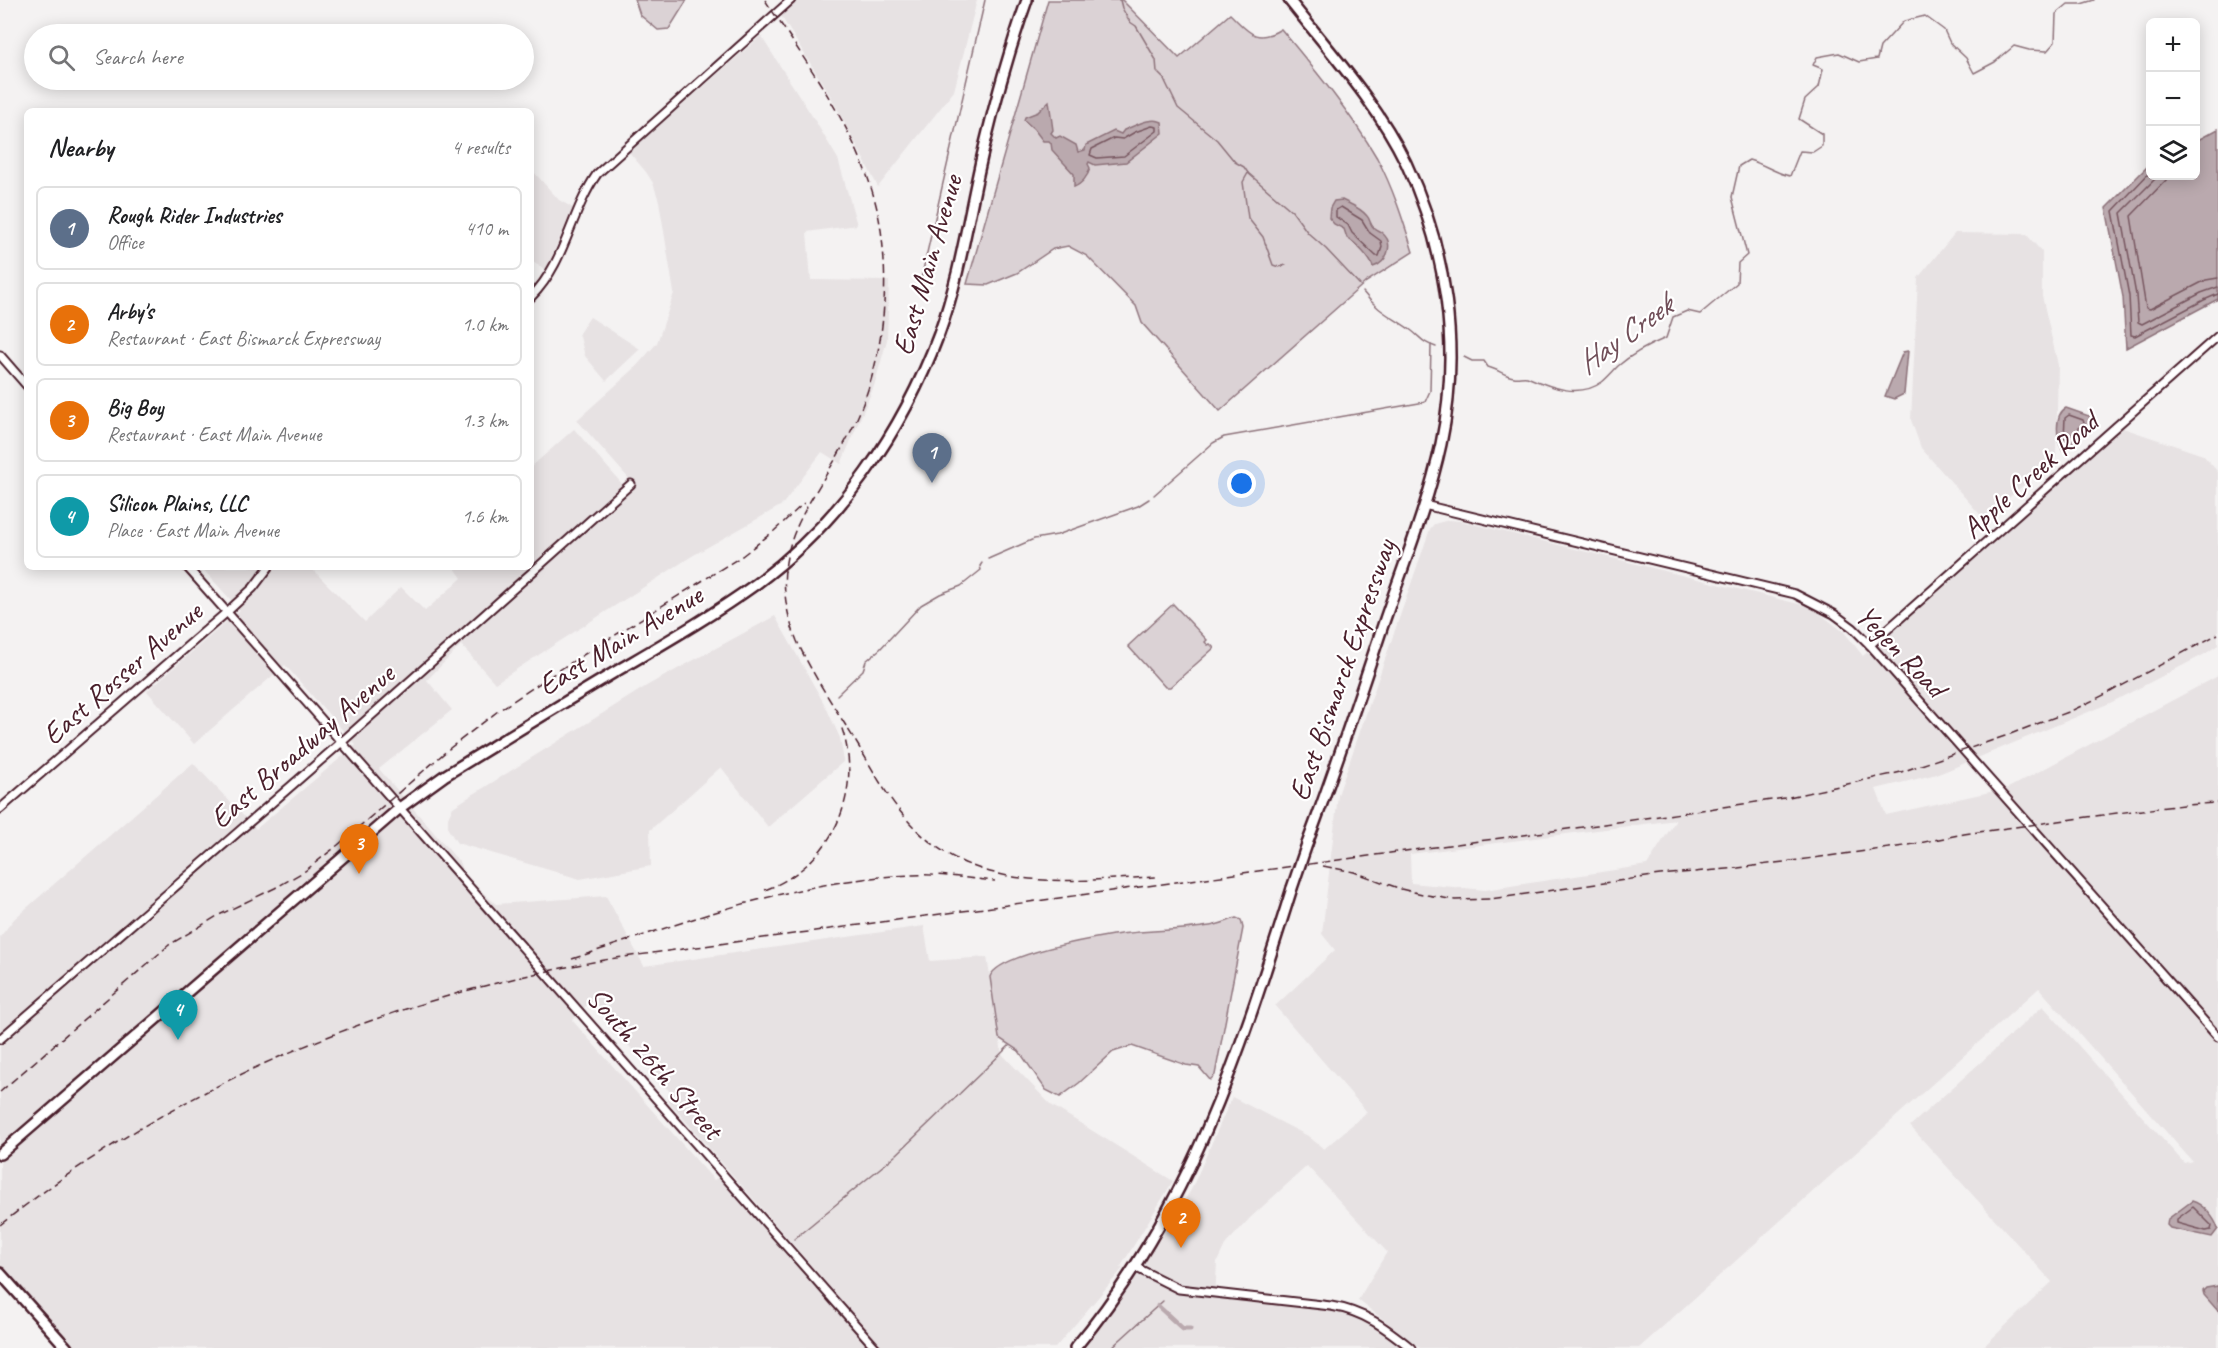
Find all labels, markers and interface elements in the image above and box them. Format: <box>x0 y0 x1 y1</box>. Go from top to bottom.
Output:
map controls <box>2146 18 2200 180</box>
button: + <box>2146 18 2200 72</box>
search box <box>24 24 534 90</box>
icon: search <box>45 41 78 74</box>
text: Search here <box>93 43 183 71</box>
button: − <box>2146 72 2200 126</box>
button: layers <box>2146 126 2200 180</box>
text: Nearby <box>48 131 113 164</box>
text: 4 results <box>451 135 510 160</box>
street label: East Main Avenue <box>883 169 971 359</box>
text: Rough Rider Industries <box>107 202 281 230</box>
text: 1 <box>65 216 74 241</box>
text: 410 m <box>465 216 508 241</box>
text: Office <box>107 230 144 255</box>
water label: Hay Creek <box>1568 282 1686 383</box>
text: Arby's <box>107 298 154 326</box>
text: 2 <box>65 312 74 337</box>
text: 1.0 km <box>462 312 508 337</box>
text: Restaurant · East Bismarck Expressway <box>107 326 380 351</box>
text: Big Boy <box>107 394 163 422</box>
street label: Apple Creek Road <box>1953 401 2110 547</box>
text: 3 <box>65 408 74 433</box>
text: 1.3 km <box>462 408 508 433</box>
text: Restaurant · East Main Avenue <box>107 422 321 447</box>
pin: 1 <box>912 434 952 483</box>
your location <box>1227 469 1256 498</box>
text: Silicon Plains, LLC <box>107 490 247 518</box>
text: 4 <box>65 504 74 529</box>
text: 1.6 km <box>462 504 508 529</box>
text: Place · East Main Avenue <box>107 518 279 543</box>
street label: East Bismarck Expressway <box>1280 533 1405 805</box>
street label: East Main Avenue <box>531 575 711 704</box>
street label: East Rosser Avenue <box>34 592 212 753</box>
street label: Yegen Road <box>1848 597 1957 708</box>
street label: East Broadway Avenue <box>202 654 404 837</box>
pin: 3 <box>340 824 378 874</box>
street label: South 26th Street <box>579 979 733 1149</box>
pin: 4 <box>158 990 198 1040</box>
pin: 2 <box>1162 1198 1200 1248</box>

